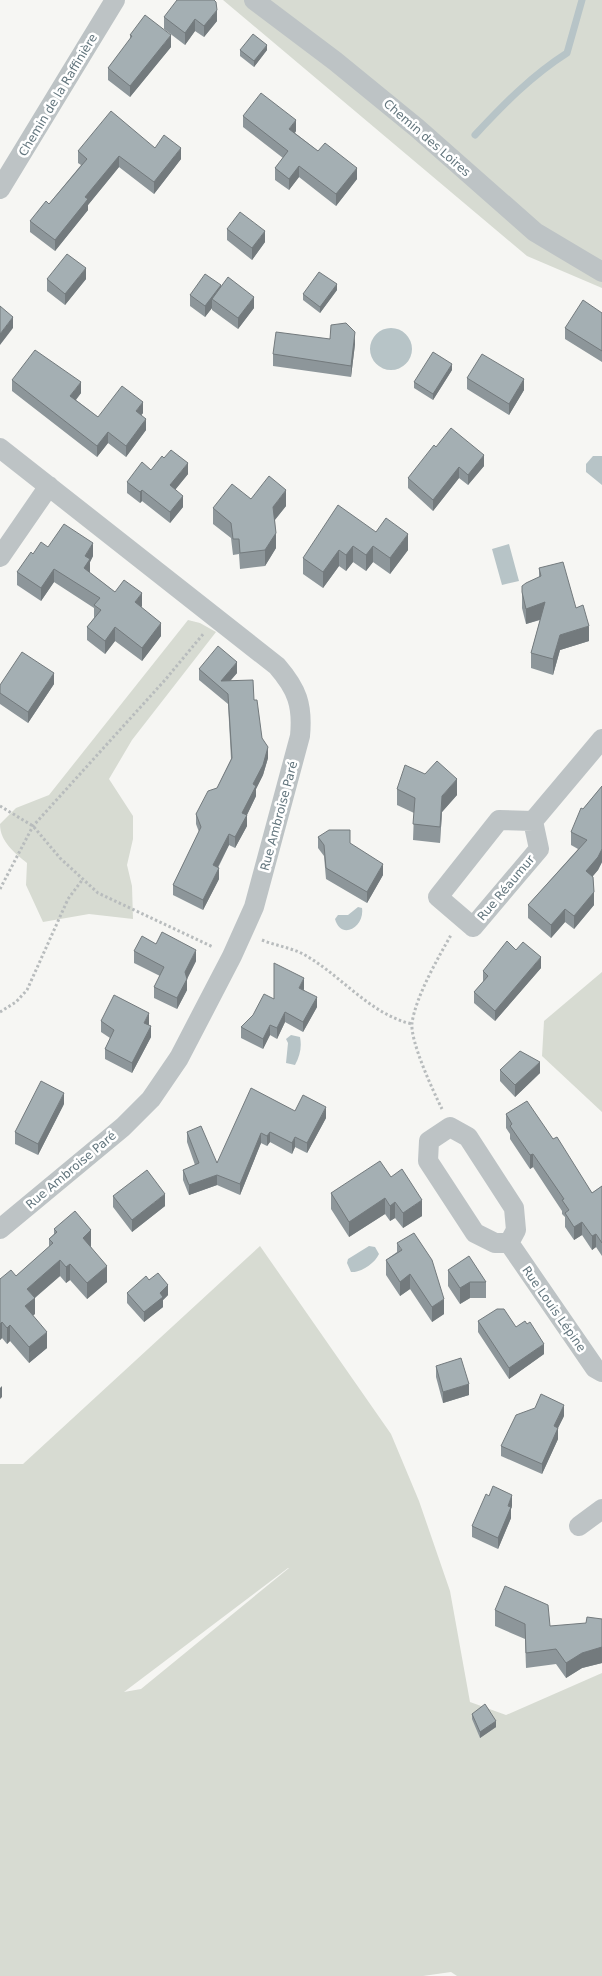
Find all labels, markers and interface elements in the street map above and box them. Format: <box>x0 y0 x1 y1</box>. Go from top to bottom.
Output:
street label: Chemin de la Raffinière <box>16 31 100 159</box>
street label: Chemin des Loires <box>381 97 473 179</box>
street label: Rue Ambroise Paré <box>258 760 300 872</box>
street label: Rue Réaumur <box>475 852 537 924</box>
street label: Rue Ambroise Paré <box>23 1128 119 1212</box>
street label: Rue Louis Lépine <box>519 1264 589 1354</box>

